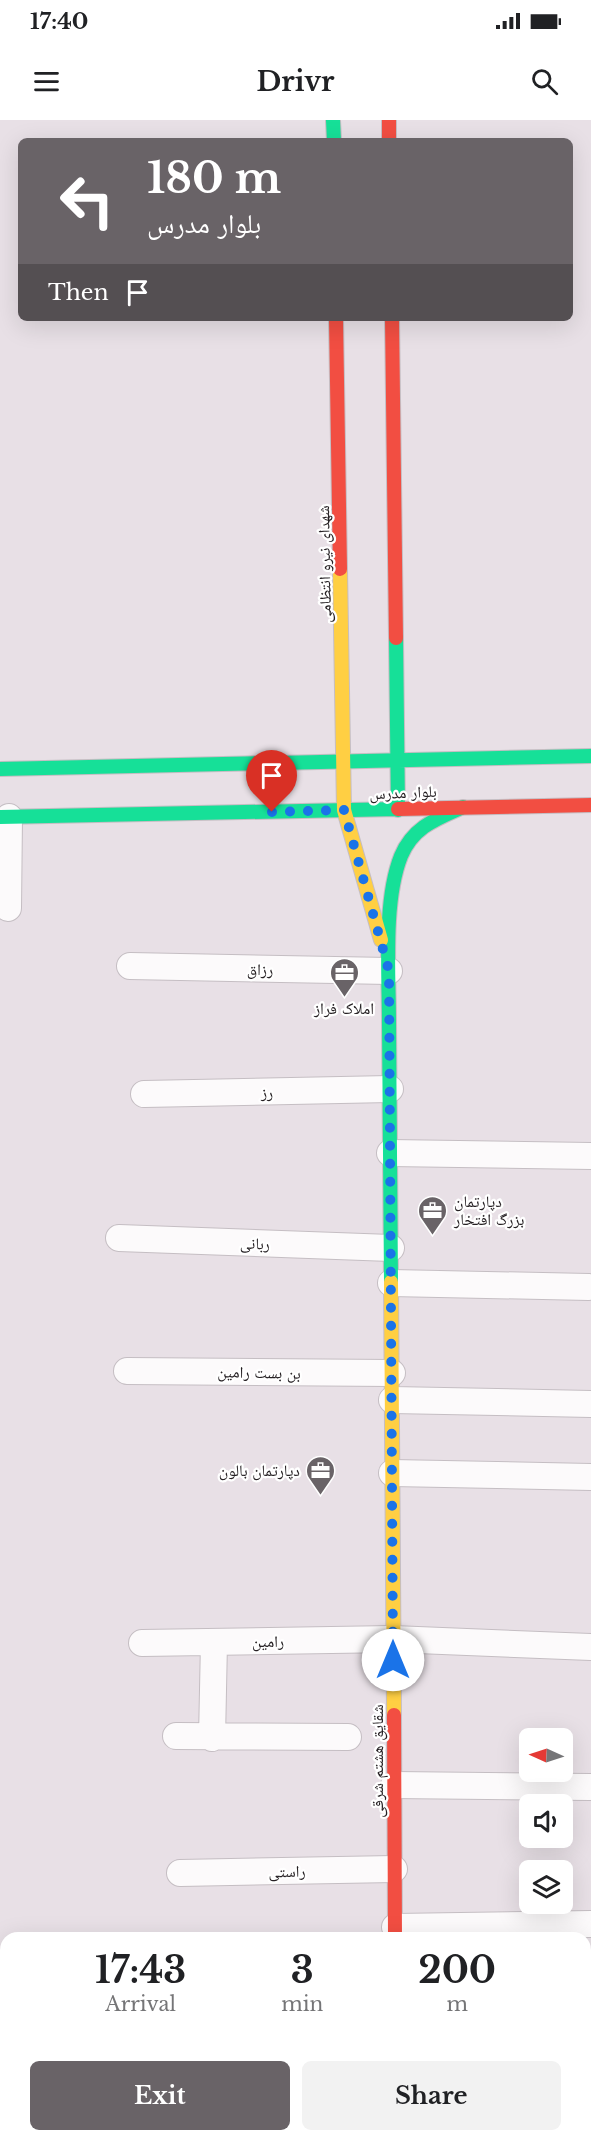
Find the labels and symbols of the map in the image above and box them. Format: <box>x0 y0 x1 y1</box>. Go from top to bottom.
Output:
street label: شهدای نیرو انتظامی <box>313 505 336 623</box>
pin <box>246 750 297 812</box>
street label: بلوار مدرس <box>369 781 437 804</box>
office icon: املاک فراز <box>328 956 360 998</box>
street label: رزاق <box>247 959 273 980</box>
place label: املاک فراز <box>313 998 374 1018</box>
street label: رز <box>260 1082 273 1102</box>
place label: دپارتمان بزرگ افتخار <box>453 1191 524 1229</box>
office icon: دپارتمان بزرگ افتخار <box>417 1194 449 1236</box>
street label: ربانی <box>240 1232 270 1255</box>
street label: بن بست رامین <box>217 1361 301 1384</box>
office icon: دپارتمان بالون <box>305 1454 337 1496</box>
place label: دپارتمان بالون <box>219 1460 300 1481</box>
position arrow <box>361 1628 425 1692</box>
street label: رامین <box>252 1631 284 1652</box>
street label: شقایق هشتم شرقی <box>367 1704 388 1818</box>
north arrow <box>519 1728 573 1782</box>
street label: راستی <box>268 1861 306 1882</box>

